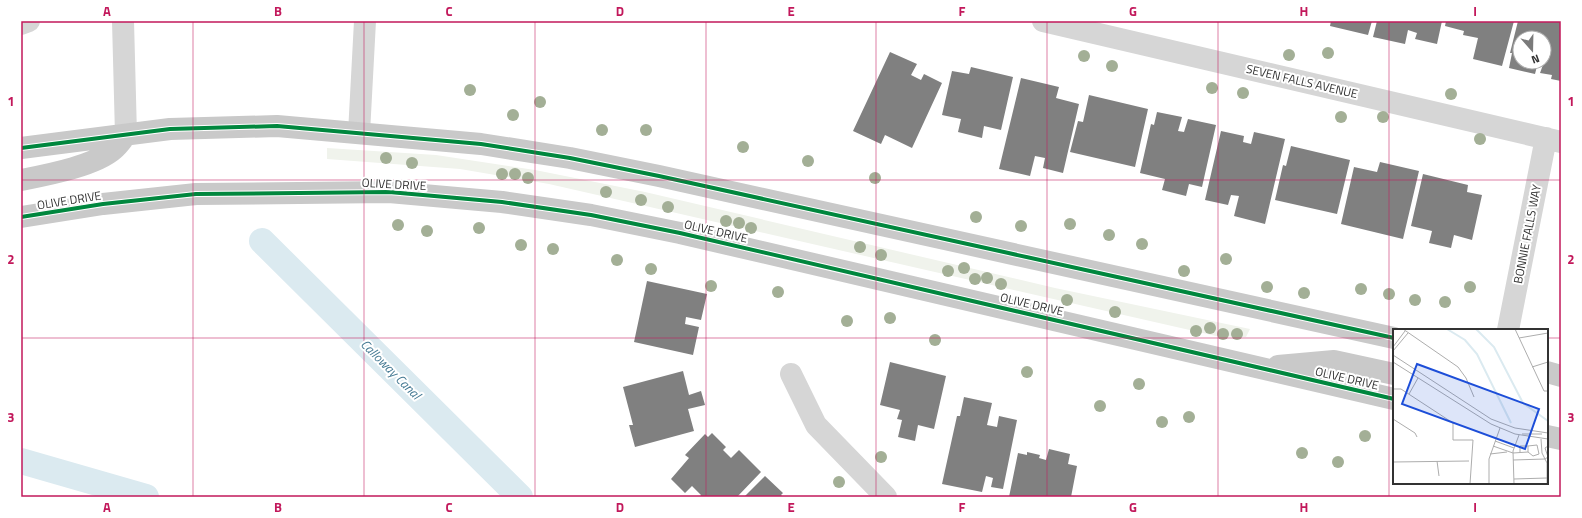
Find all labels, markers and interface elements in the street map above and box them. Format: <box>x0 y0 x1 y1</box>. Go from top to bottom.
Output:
text: A <box>103 1 111 21</box>
text: B <box>274 1 282 21</box>
text: C <box>445 1 453 21</box>
text: D <box>616 1 624 21</box>
text: E <box>787 1 795 21</box>
text: F <box>959 1 966 21</box>
text: G <box>1129 1 1137 21</box>
text: H <box>1300 1 1308 21</box>
text: I <box>1473 1 1477 21</box>
north arrow <box>1512 30 1552 70</box>
text: N <box>1529 51 1542 68</box>
street label: SEVEN FALLS AVENUE <box>1244 59 1360 103</box>
text: 1 <box>7 91 15 111</box>
text: 1 <box>1567 91 1575 111</box>
street label: OLIVE DRIVE <box>361 173 427 195</box>
street label: BONNIE FALLS WAY <box>1508 182 1546 285</box>
street label: OLIVE DRIVE <box>36 186 103 214</box>
street label: OLIVE DRIVE <box>682 214 750 248</box>
text: 2 <box>7 249 15 269</box>
text: 2 <box>1567 249 1575 269</box>
street label: OLIVE DRIVE <box>998 287 1066 321</box>
inset map <box>1393 329 1548 484</box>
water label: Calloway Canal <box>356 334 427 405</box>
street label: OLIVE DRIVE <box>1313 361 1381 395</box>
text: 3 <box>7 407 15 427</box>
text: 3 <box>1567 407 1575 427</box>
text: A <box>103 497 111 517</box>
text: B <box>274 497 282 517</box>
text: C <box>445 497 453 517</box>
text: D <box>616 497 624 517</box>
text: E <box>787 497 795 517</box>
text: F <box>959 497 966 517</box>
text: G <box>1129 497 1137 517</box>
text: H <box>1300 497 1308 517</box>
text: I <box>1473 497 1477 517</box>

